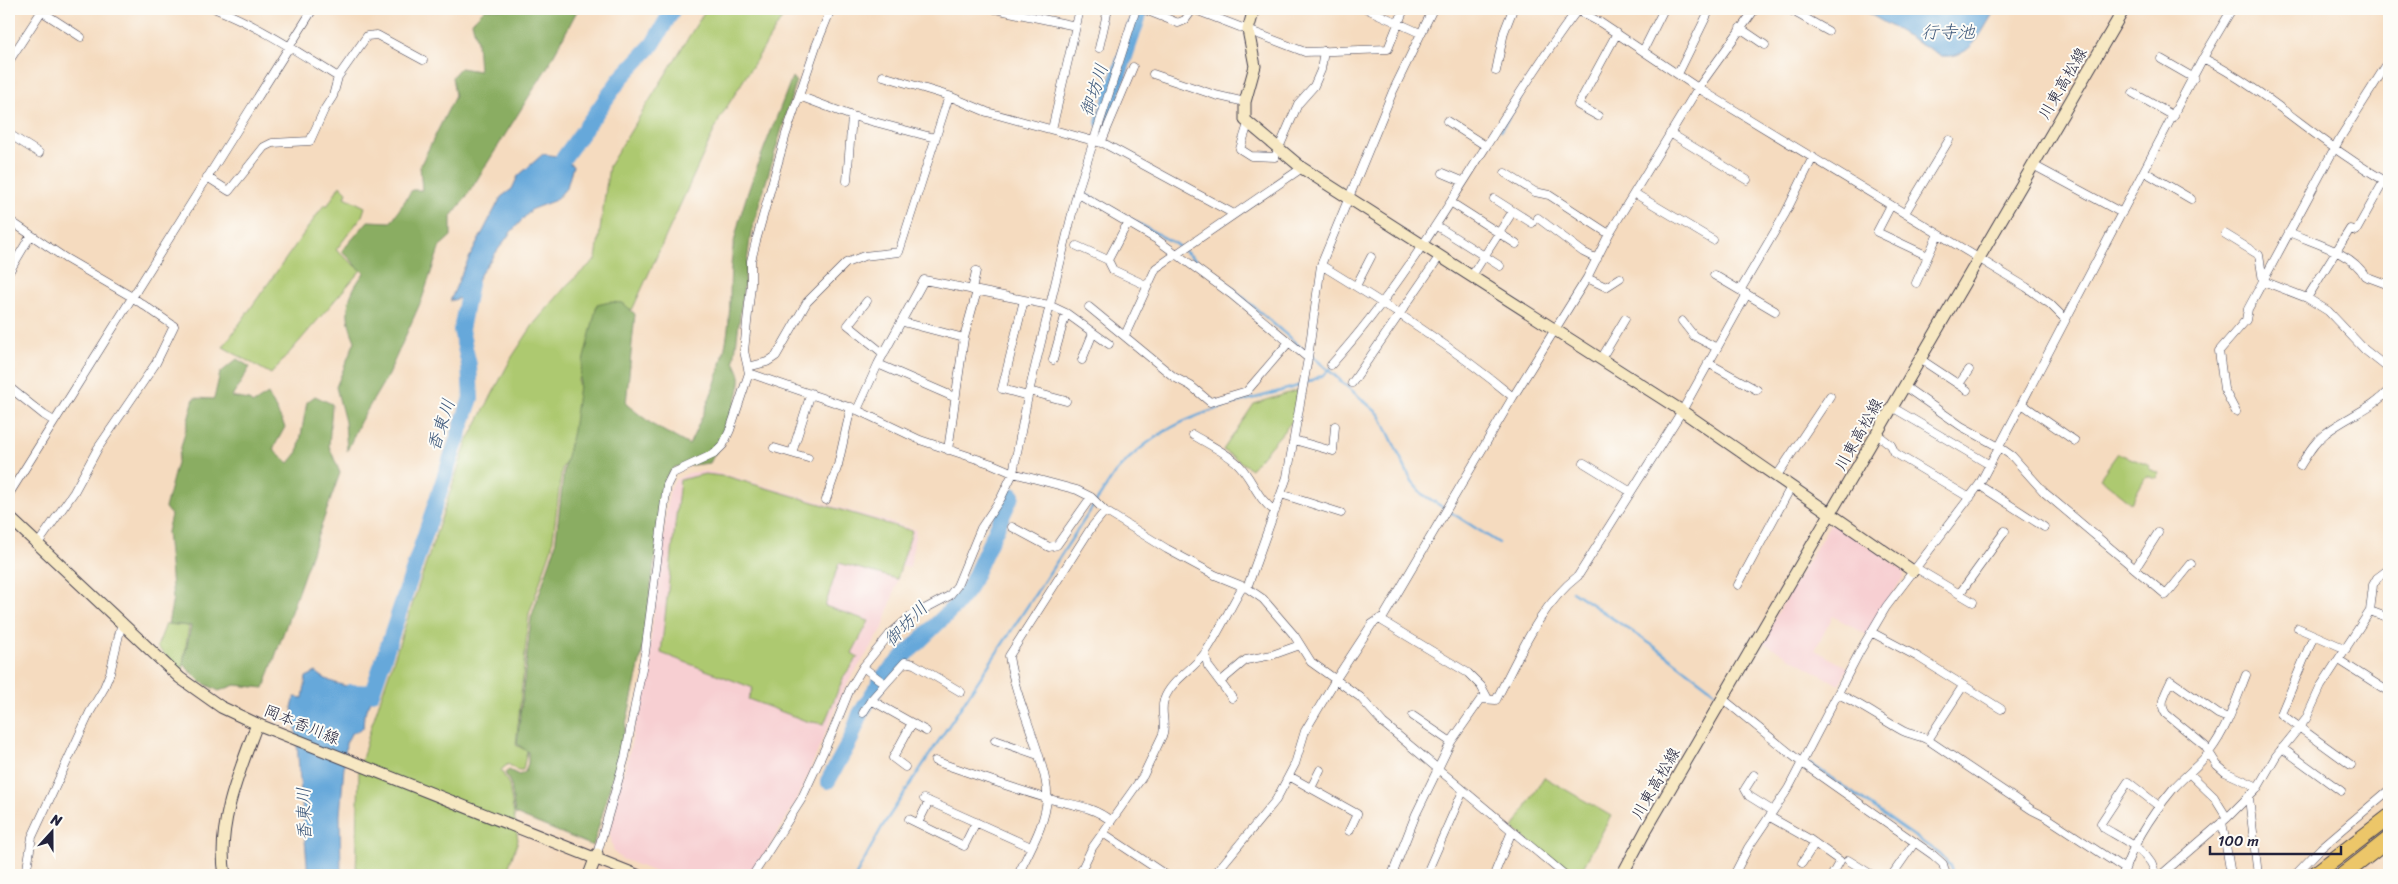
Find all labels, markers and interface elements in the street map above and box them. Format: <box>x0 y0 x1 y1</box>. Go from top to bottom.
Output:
water label: 行寺池 <box>1921 16 1976 48</box>
street label: 川東高松線 <box>2030 41 2095 125</box>
water label: 御坊川 <box>1070 59 1118 121</box>
street label: 川東高松線 <box>1826 392 1891 476</box>
water label: 香東川 <box>417 394 465 456</box>
water label: 御坊川 <box>876 593 936 655</box>
street label: 岡本香川線 <box>259 696 344 753</box>
street label: 川東高松線 <box>1623 741 1688 825</box>
water label: 香東川 <box>288 787 320 841</box>
north arrow <box>28 806 78 856</box>
text: N <box>47 807 66 834</box>
scale bar <box>2210 824 2342 856</box>
text: 100 m <box>2218 828 2259 854</box>

